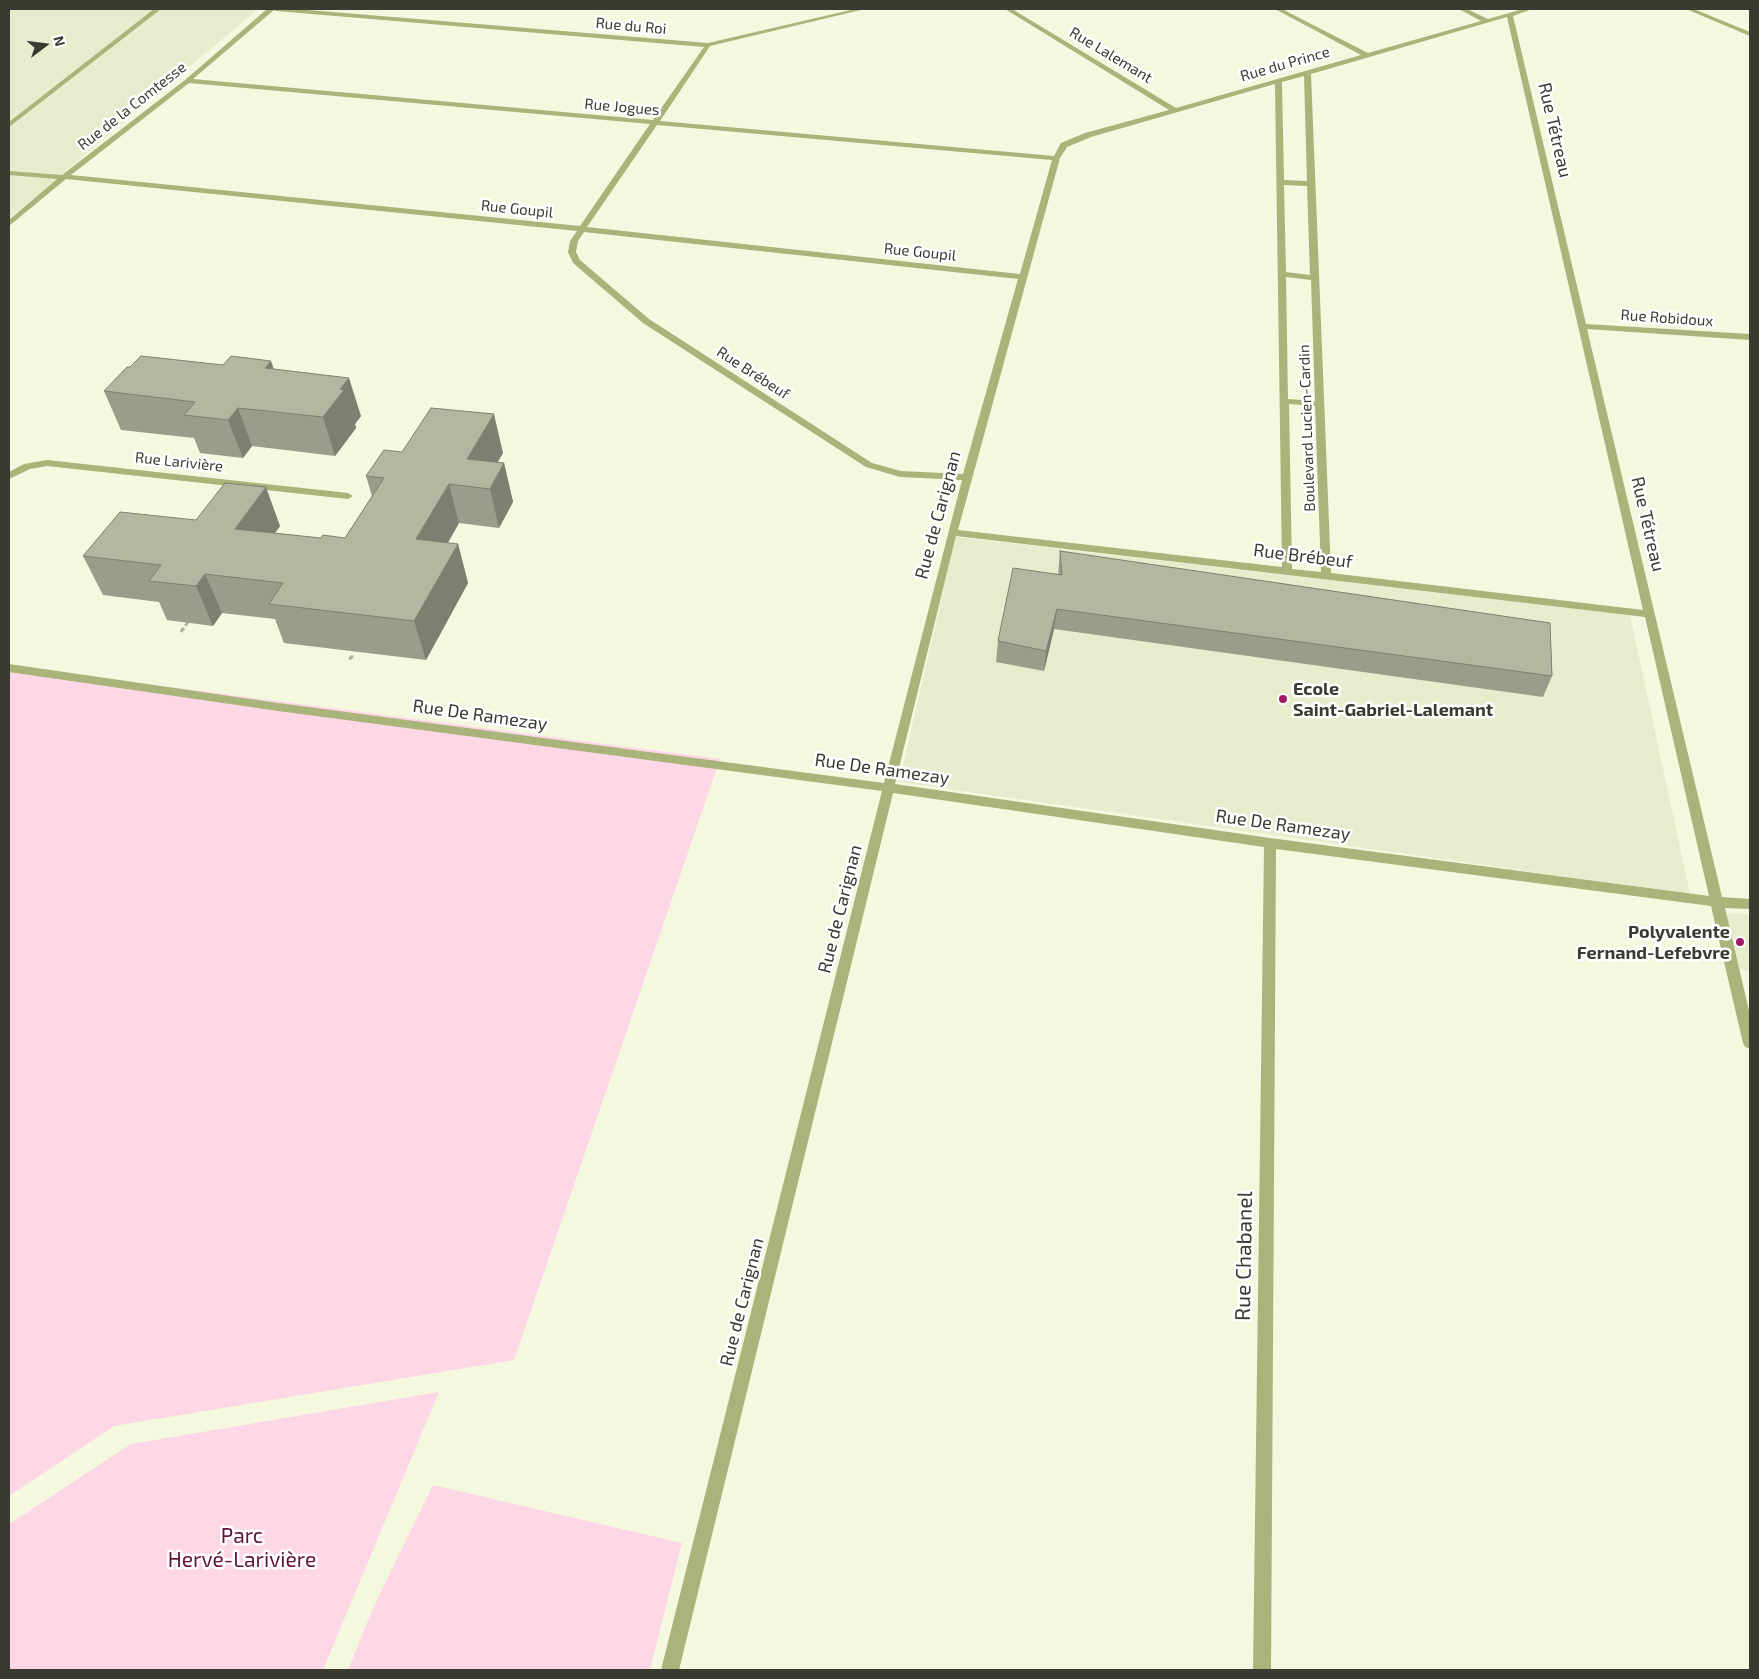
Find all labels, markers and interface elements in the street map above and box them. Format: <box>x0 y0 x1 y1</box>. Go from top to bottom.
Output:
street label: Rue du Roi <box>595 14 667 38</box>
north arrow <box>20 20 70 70</box>
street label: Rue Lalemant <box>1066 23 1156 87</box>
text: N <box>50 34 69 48</box>
street label: Rue du Prince <box>1238 43 1332 85</box>
street label: Rue de la Comtesse <box>74 58 190 154</box>
street label: Rue Tétreau <box>1534 80 1576 180</box>
street label: Rue Jogues <box>584 95 660 119</box>
street label: Rue Goupil <box>480 196 554 222</box>
street label: Rue Goupil <box>883 239 957 265</box>
street label: Rue Robidoux <box>1620 306 1714 330</box>
street label: Rue Brébeuf <box>713 343 793 403</box>
street label: Boulevard Lucien-Cardin <box>1295 344 1319 512</box>
street label: Rue Larivière <box>134 448 224 476</box>
street label: Rue de Carignan <box>911 449 965 581</box>
street label: Rue Tétreau <box>1627 474 1669 574</box>
street label: Rue Brébeuf <box>1252 539 1354 573</box>
place label: Ecole Saint-Gabriel-Lalemant <box>1293 678 1493 721</box>
marker: Ecole Saint-Gabriel-Lalemant <box>1277 693 1289 705</box>
street label: Rue De Ramezay <box>411 695 549 735</box>
street label: Rue De Ramezay <box>813 749 951 789</box>
street label: Rue De Ramezay <box>1214 805 1352 845</box>
street label: Rue de Carignan <box>814 842 866 976</box>
place label: Polyvalente Fernand-Lefebvre <box>1577 921 1730 964</box>
marker: Polyvalente Fernand-Lefebvre <box>1734 936 1746 948</box>
street label: Rue Chabanel <box>1230 1191 1258 1321</box>
street label: Rue de Carignan <box>716 1235 768 1369</box>
park label: Parc Hervé-Larivière <box>168 1523 316 1573</box>

